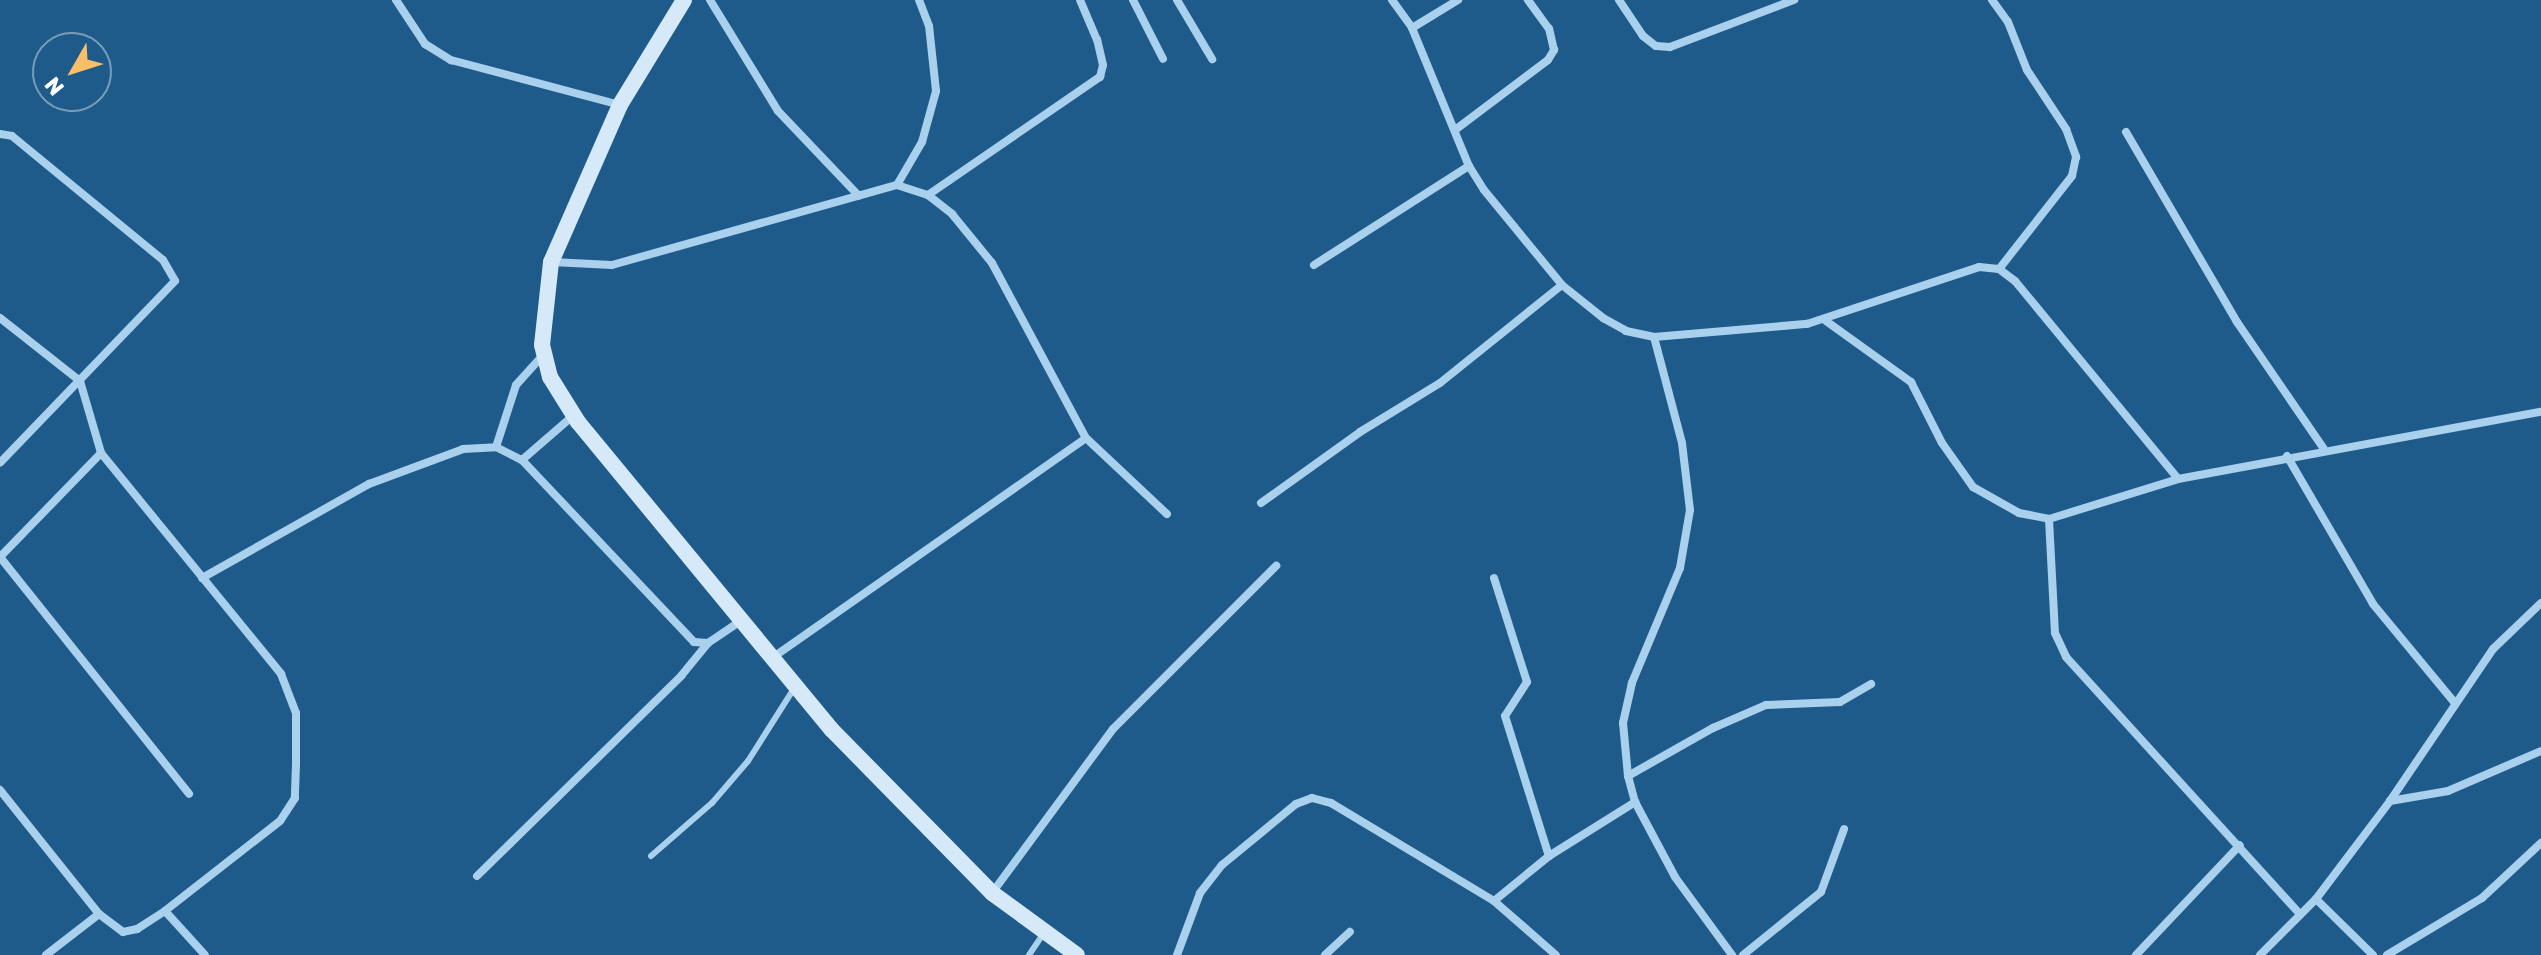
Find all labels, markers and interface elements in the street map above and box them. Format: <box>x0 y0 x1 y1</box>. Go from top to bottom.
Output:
north arrow <box>32 32 112 112</box>
text: N <box>39 72 70 101</box>

